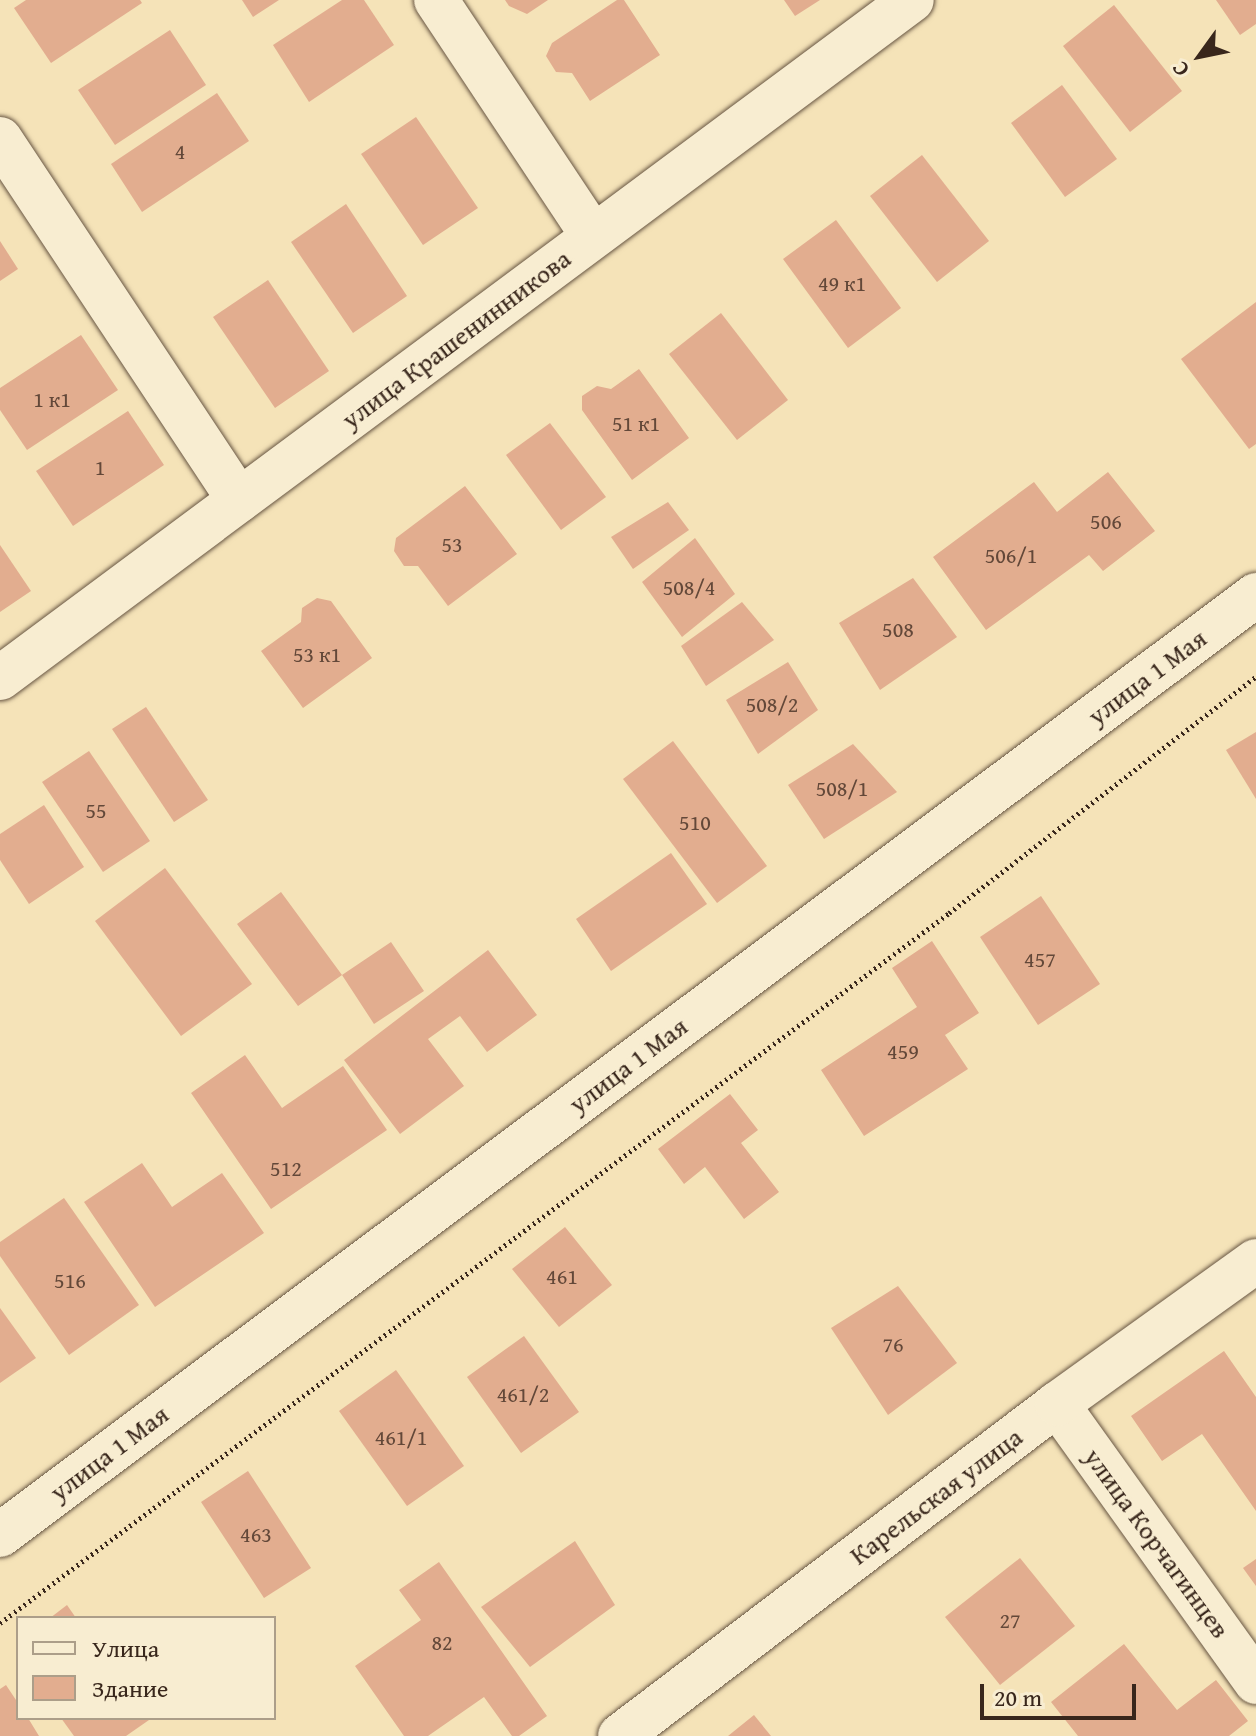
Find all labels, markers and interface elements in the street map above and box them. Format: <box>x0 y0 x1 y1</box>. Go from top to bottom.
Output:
north arrow <box>1160 16 1240 96</box>
text: С <box>1163 55 1197 83</box>
house number: 4 <box>175 139 185 165</box>
street label: улица Крашенинникова <box>335 243 577 435</box>
house number: 49 к1 <box>818 271 866 297</box>
house number: 1 к1 <box>33 387 71 413</box>
house number: 51 к1 <box>612 411 660 437</box>
house number: 1 <box>95 455 105 481</box>
house number: 506 <box>1090 509 1122 535</box>
house number: 53 <box>441 532 463 558</box>
house number: 506/1 <box>985 543 1037 569</box>
house number: 508/4 <box>663 575 715 601</box>
house number: 508 <box>882 617 914 643</box>
street label: улица 1 Мая <box>1082 622 1212 732</box>
house number: 53 к1 <box>293 642 341 668</box>
house number: 508/2 <box>746 692 798 718</box>
house number: 508/1 <box>816 776 868 802</box>
house number: 55 <box>85 798 107 824</box>
house number: 510 <box>679 810 711 836</box>
house number: 457 <box>1024 947 1056 973</box>
street label: улица 1 Мая <box>563 1010 693 1120</box>
house number: 459 <box>887 1039 919 1065</box>
house number: 512 <box>270 1156 302 1182</box>
house number: 461 <box>546 1264 578 1290</box>
house number: 516 <box>54 1268 86 1294</box>
house number: 76 <box>882 1332 904 1358</box>
house number: 461/2 <box>497 1382 549 1408</box>
street label: улица 1 Мая <box>44 1398 174 1508</box>
street label: Карельская улица <box>844 1421 1028 1571</box>
house number: 461/1 <box>375 1425 427 1451</box>
street label: улица Корчагинцев <box>1078 1442 1236 1644</box>
house number: 463 <box>240 1522 272 1548</box>
house number: 27 <box>999 1608 1021 1634</box>
legend <box>16 1616 276 1720</box>
house number: 82 <box>431 1630 453 1656</box>
text: Улица <box>92 1631 159 1666</box>
scale bar <box>984 1668 1140 1718</box>
text: Здание <box>92 1671 168 1706</box>
text: 20 m <box>994 1680 1042 1715</box>

